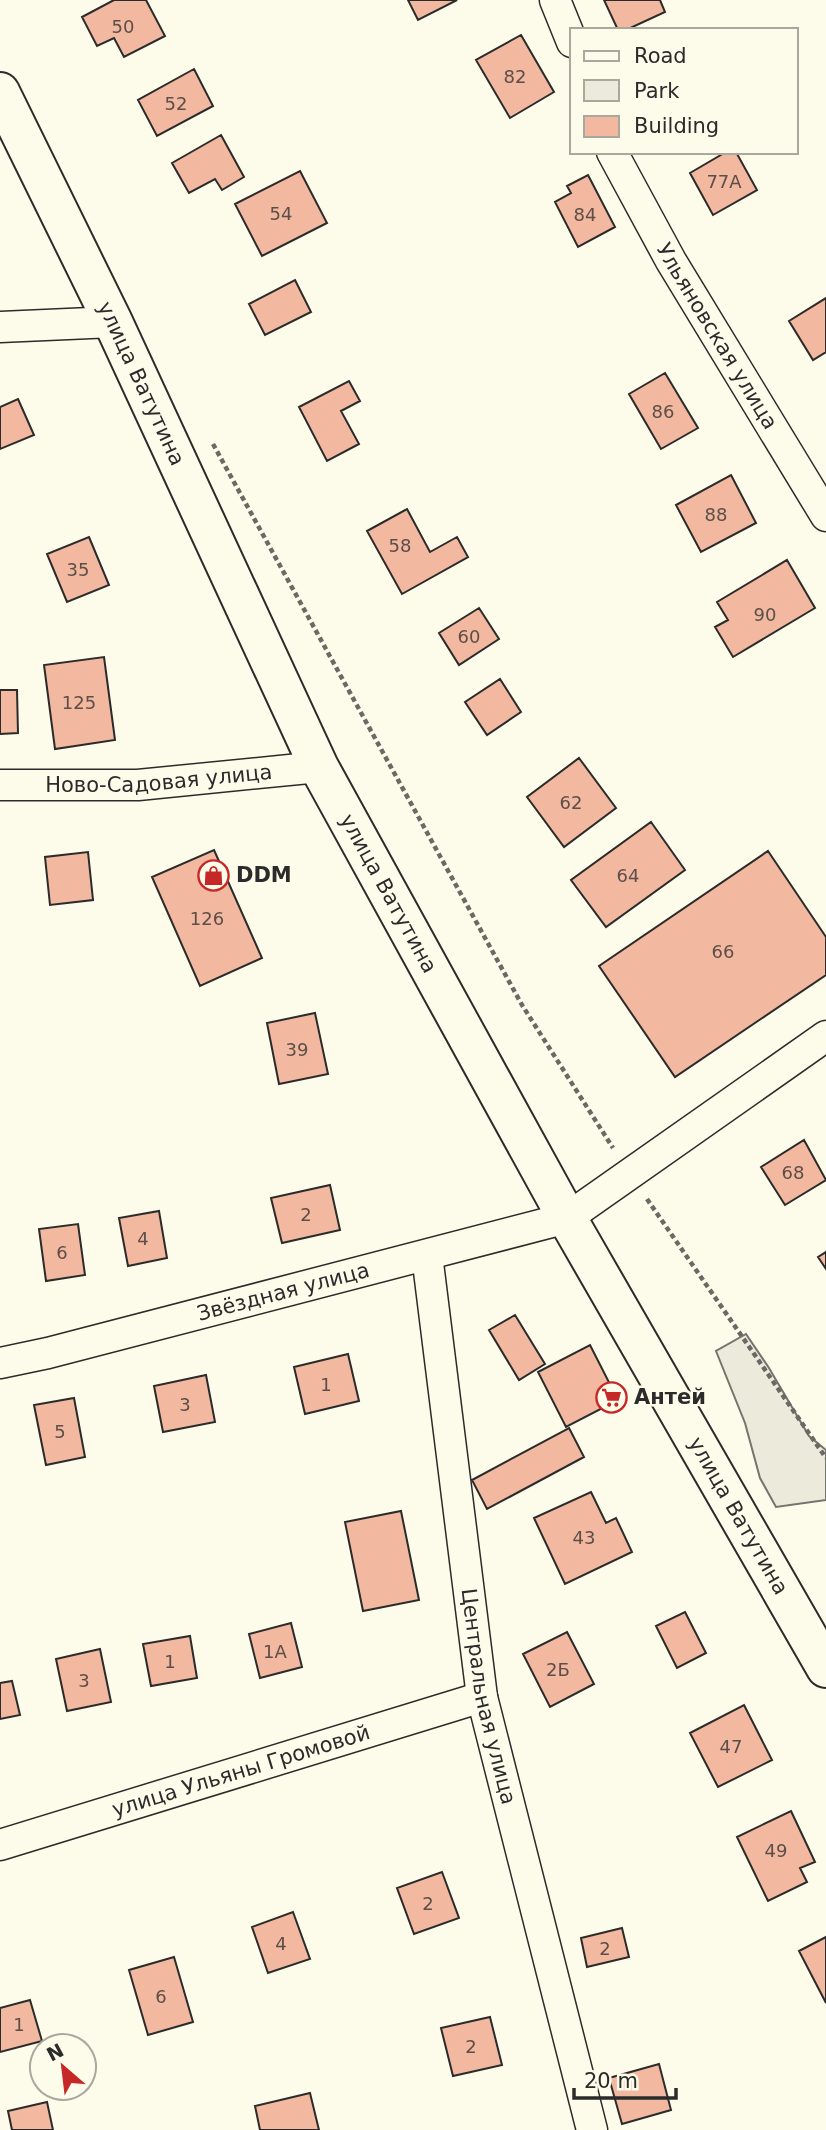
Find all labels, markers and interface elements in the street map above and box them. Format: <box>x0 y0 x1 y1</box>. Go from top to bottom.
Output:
house number: 50 <box>112 16 134 37</box>
legend <box>570 28 798 154</box>
text: Road <box>634 44 687 68</box>
house number: 82 <box>504 66 526 87</box>
text: Park <box>634 79 680 103</box>
house number: 52 <box>165 93 187 114</box>
text: Building <box>634 114 719 138</box>
house number: 77А <box>706 171 742 192</box>
house number: 54 <box>270 203 292 224</box>
house number: 84 <box>574 204 596 225</box>
street label: Ульяновская улица <box>652 239 782 434</box>
street label: улица Ватутина <box>93 298 190 469</box>
house number: 86 <box>652 401 674 422</box>
house number: 88 <box>705 504 727 525</box>
house number: 58 <box>389 535 411 556</box>
house number: 35 <box>67 559 89 580</box>
house number: 90 <box>754 604 776 625</box>
house number: 60 <box>458 626 480 647</box>
house number: 125 <box>62 692 96 713</box>
street label: Ново-Садовая улица <box>45 760 273 797</box>
house number: 62 <box>560 792 582 813</box>
street label: улица Ватутина <box>335 810 442 977</box>
shop icon: DDM <box>196 858 230 892</box>
place label: DDM <box>236 863 292 887</box>
house number: 64 <box>617 865 639 886</box>
house number: 126 <box>190 908 224 929</box>
house number: 66 <box>712 941 734 962</box>
house number: 39 <box>286 1039 308 1060</box>
house number: 68 <box>782 1162 804 1183</box>
house number: 2 <box>300 1204 312 1225</box>
house number: 4 <box>137 1228 149 1249</box>
house number: 6 <box>56 1242 68 1263</box>
street label: Звёздная улица <box>194 1258 372 1326</box>
house number: 1 <box>320 1374 332 1395</box>
supermarket icon: Антей <box>594 1380 628 1414</box>
place label: Антей <box>634 1385 706 1409</box>
house number: 3 <box>179 1394 191 1415</box>
house number: 5 <box>54 1421 66 1442</box>
street label: улица Ватутина <box>684 1433 793 1599</box>
house number: 43 <box>573 1527 595 1548</box>
street label: Центральная улица <box>457 1587 521 1807</box>
house number: 1А <box>263 1641 288 1662</box>
house number: 1 <box>164 1651 176 1672</box>
house number: 2Б <box>546 1659 570 1680</box>
house number: 3 <box>78 1670 90 1691</box>
street label: улица Ульяны Громовой <box>109 1720 373 1822</box>
house number: 47 <box>720 1736 742 1757</box>
house number: 49 <box>765 1840 787 1861</box>
house number: 2 <box>422 1893 434 1914</box>
house number: 4 <box>275 1933 287 1954</box>
house number: 2 <box>599 1938 611 1959</box>
house number: 6 <box>155 1986 167 2007</box>
house number: 1 <box>13 2014 25 2035</box>
north arrow <box>28 2032 98 2102</box>
house number: 2 <box>465 2036 477 2057</box>
text: N <box>43 2039 67 2065</box>
scale bar <box>574 2056 676 2100</box>
text: 20 m <box>584 2069 638 2093</box>

